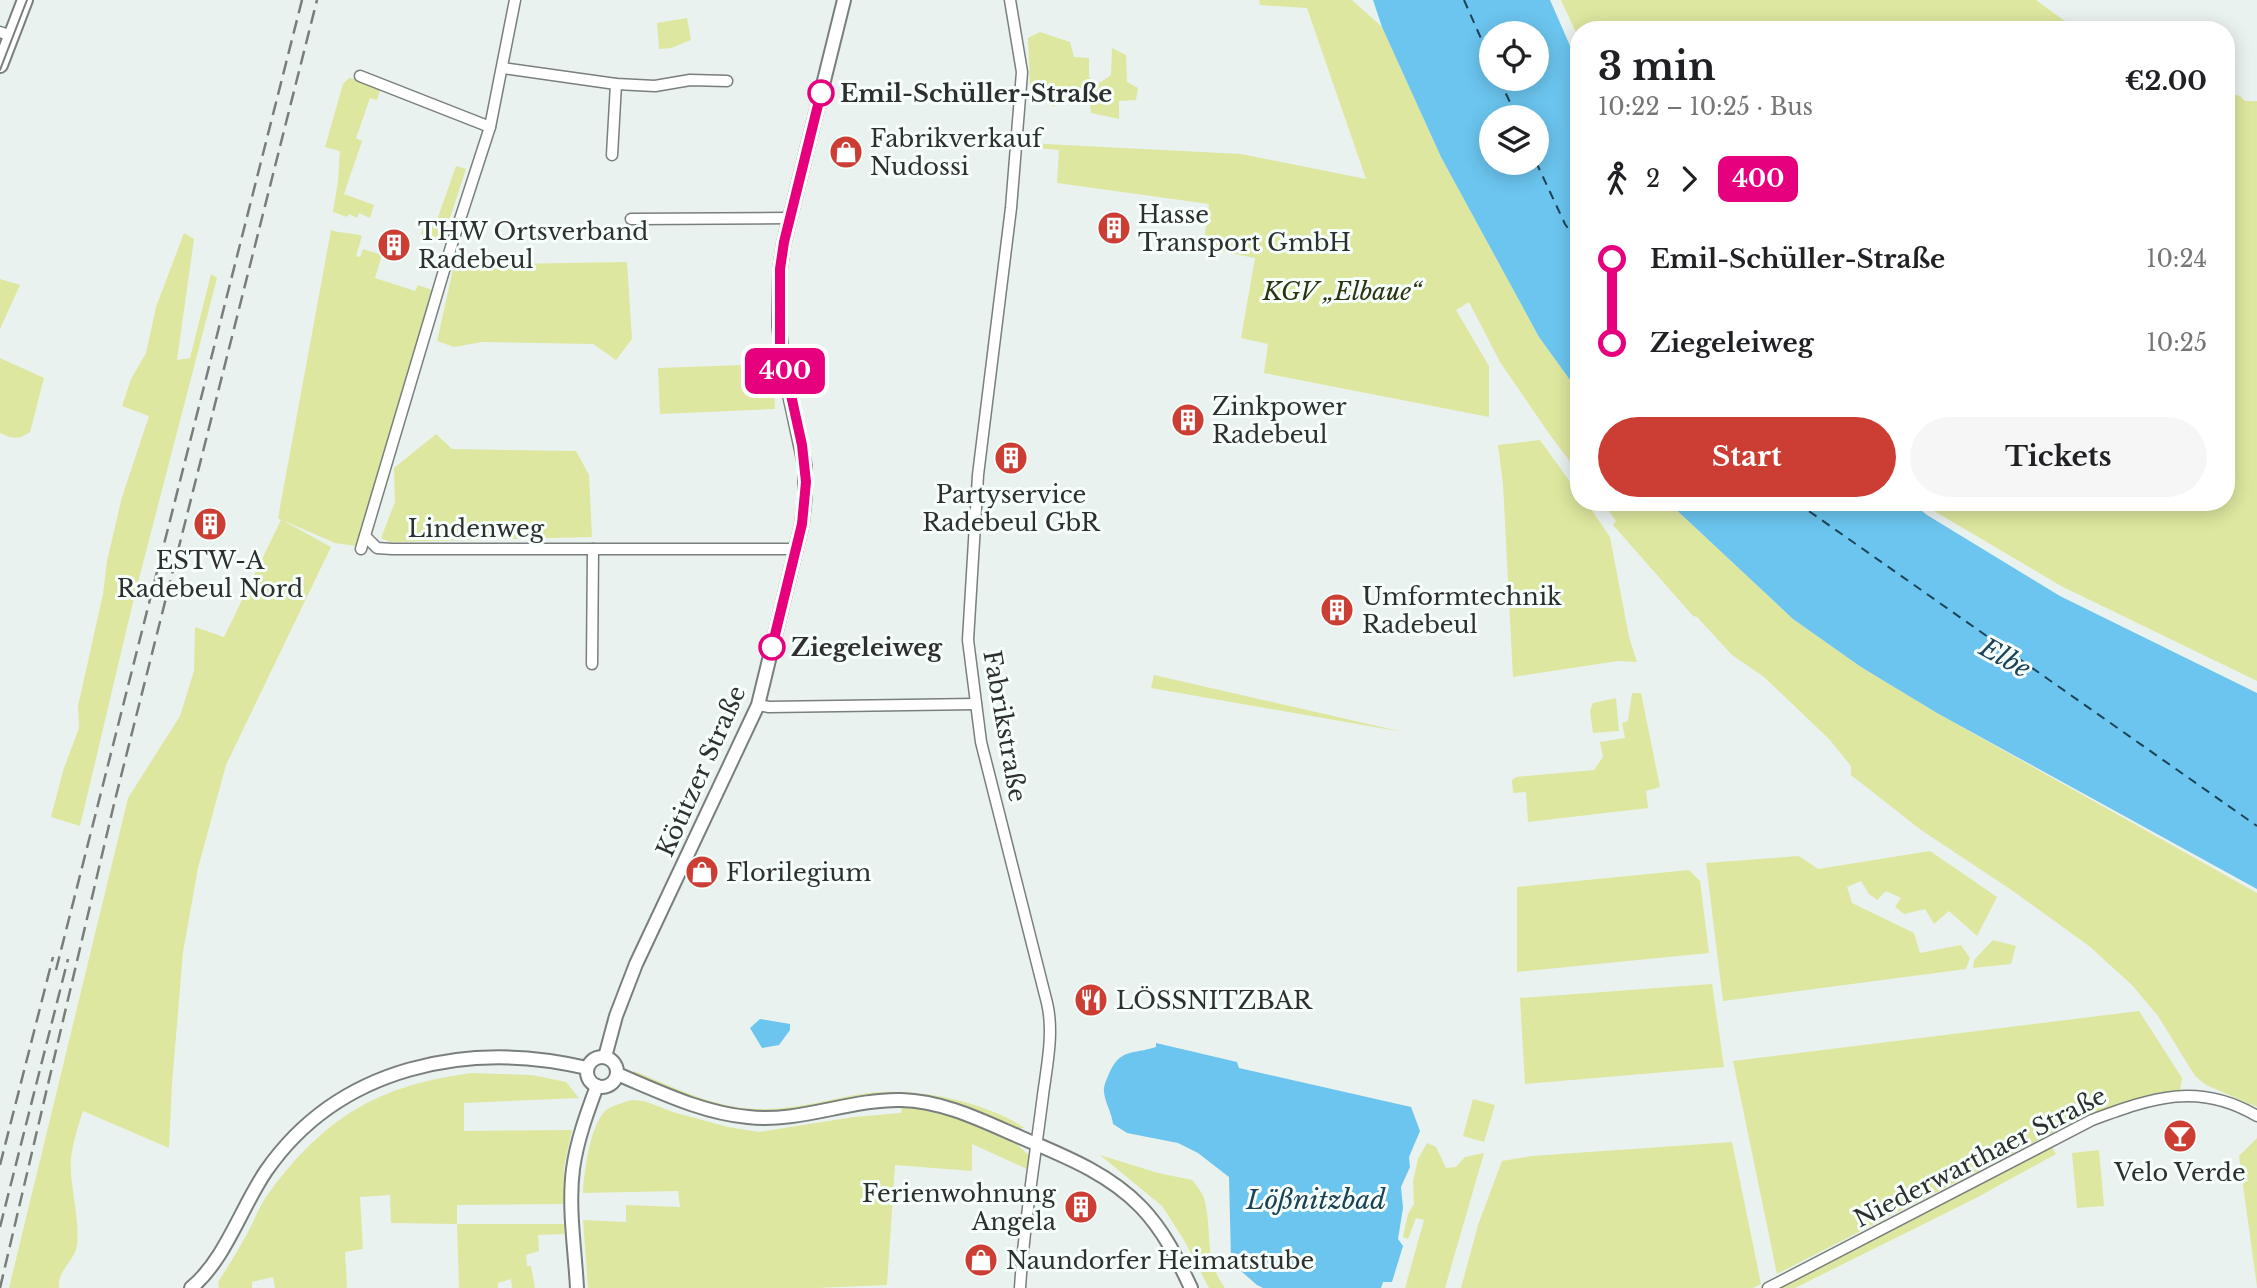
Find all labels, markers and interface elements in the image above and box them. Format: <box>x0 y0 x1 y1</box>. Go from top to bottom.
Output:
map controls <box>1479 21 1549 175</box>
button: locate <box>1479 21 1549 91</box>
text: 3 min <box>1598 43 1716 90</box>
text: €2.00 <box>2125 65 2207 97</box>
place label: Emil-Schüller-Straße <box>840 79 1112 108</box>
marker: Emil-Schüller-Straße <box>808 80 834 106</box>
text: 10:22 – 10:25 · Bus <box>1598 93 1813 121</box>
button: layers <box>1479 105 1549 175</box>
place label: Fabrikverkauf Nudossi <box>870 124 1045 181</box>
shop icon: Fabrikverkauf Nudossi <box>827 133 865 171</box>
icon: walk <box>1598 160 1636 198</box>
icon: forward <box>1670 160 1708 198</box>
text: 400 <box>1732 164 1784 193</box>
text: 2 <box>1646 165 1660 193</box>
place label: Hasse Transport GmbH <box>1138 200 1351 257</box>
building icon: Hasse Transport GmbH <box>1095 209 1133 247</box>
place label: THW Ortsverband Radebeul <box>418 217 649 274</box>
building icon: THW Ortsverband Radebeul <box>375 226 413 264</box>
text: Emil-Schüller-Straße <box>1650 243 1945 275</box>
text: 10:24 <box>2146 245 2207 273</box>
park label: KGV „Elbaue“ <box>1262 277 1424 306</box>
text: Ziegeleiweg <box>1650 327 1814 359</box>
text: 10:25 <box>2147 329 2207 357</box>
line badge: 400 <box>745 348 825 394</box>
text: 400 <box>759 356 811 385</box>
place label: Zinkpower Radebeul <box>1212 392 1347 449</box>
building icon: Zinkpower Radebeul <box>1169 401 1207 439</box>
button: Start <box>1598 417 1896 497</box>
button: Tickets <box>1910 417 2207 497</box>
building icon: Partyservice Radebeul GbR <box>992 439 1030 477</box>
place label: Partyservice Radebeul GbR <box>922 480 1101 537</box>
building icon: ESTW-A Radebeul Nord <box>191 505 229 543</box>
street label: Lindenweg <box>408 514 545 543</box>
place label: ESTW-A Radebeul Nord <box>117 546 303 603</box>
place label: Umformtechnik Radebeul <box>1362 582 1562 639</box>
building icon: Umformtechnik Radebeul <box>1318 591 1356 629</box>
water label: Elbe <box>1973 631 2036 685</box>
place label: Ziegeleiweg <box>791 633 943 662</box>
marker: Ziegeleiweg <box>759 634 785 660</box>
street label: Fabrikstraße <box>977 648 1033 804</box>
street label: Kötitzer Straße <box>650 681 752 861</box>
shop icon: Florilegium <box>683 853 721 891</box>
place label: Florilegium <box>726 858 871 887</box>
restaurant icon: LÖSSNITZBAR <box>1072 981 1110 1019</box>
place label: LÖSSNITZBAR <box>1116 986 1313 1015</box>
street label: Niederwarthaer Straße <box>1849 1081 2111 1233</box>
bar icon: Velo Verde <box>2161 1117 2199 1155</box>
place label: Velo Verde <box>2113 1158 2246 1187</box>
place label: Ferienwohnung Angela <box>862 1179 1057 1236</box>
water label: Lößnitzbad <box>1245 1184 1386 1216</box>
building icon: Ferienwohnung Angela <box>1062 1188 1100 1226</box>
shop icon: Naundorfer Heimatstube <box>962 1241 1000 1279</box>
place label: Naundorfer Heimatstube <box>1006 1246 1314 1275</box>

